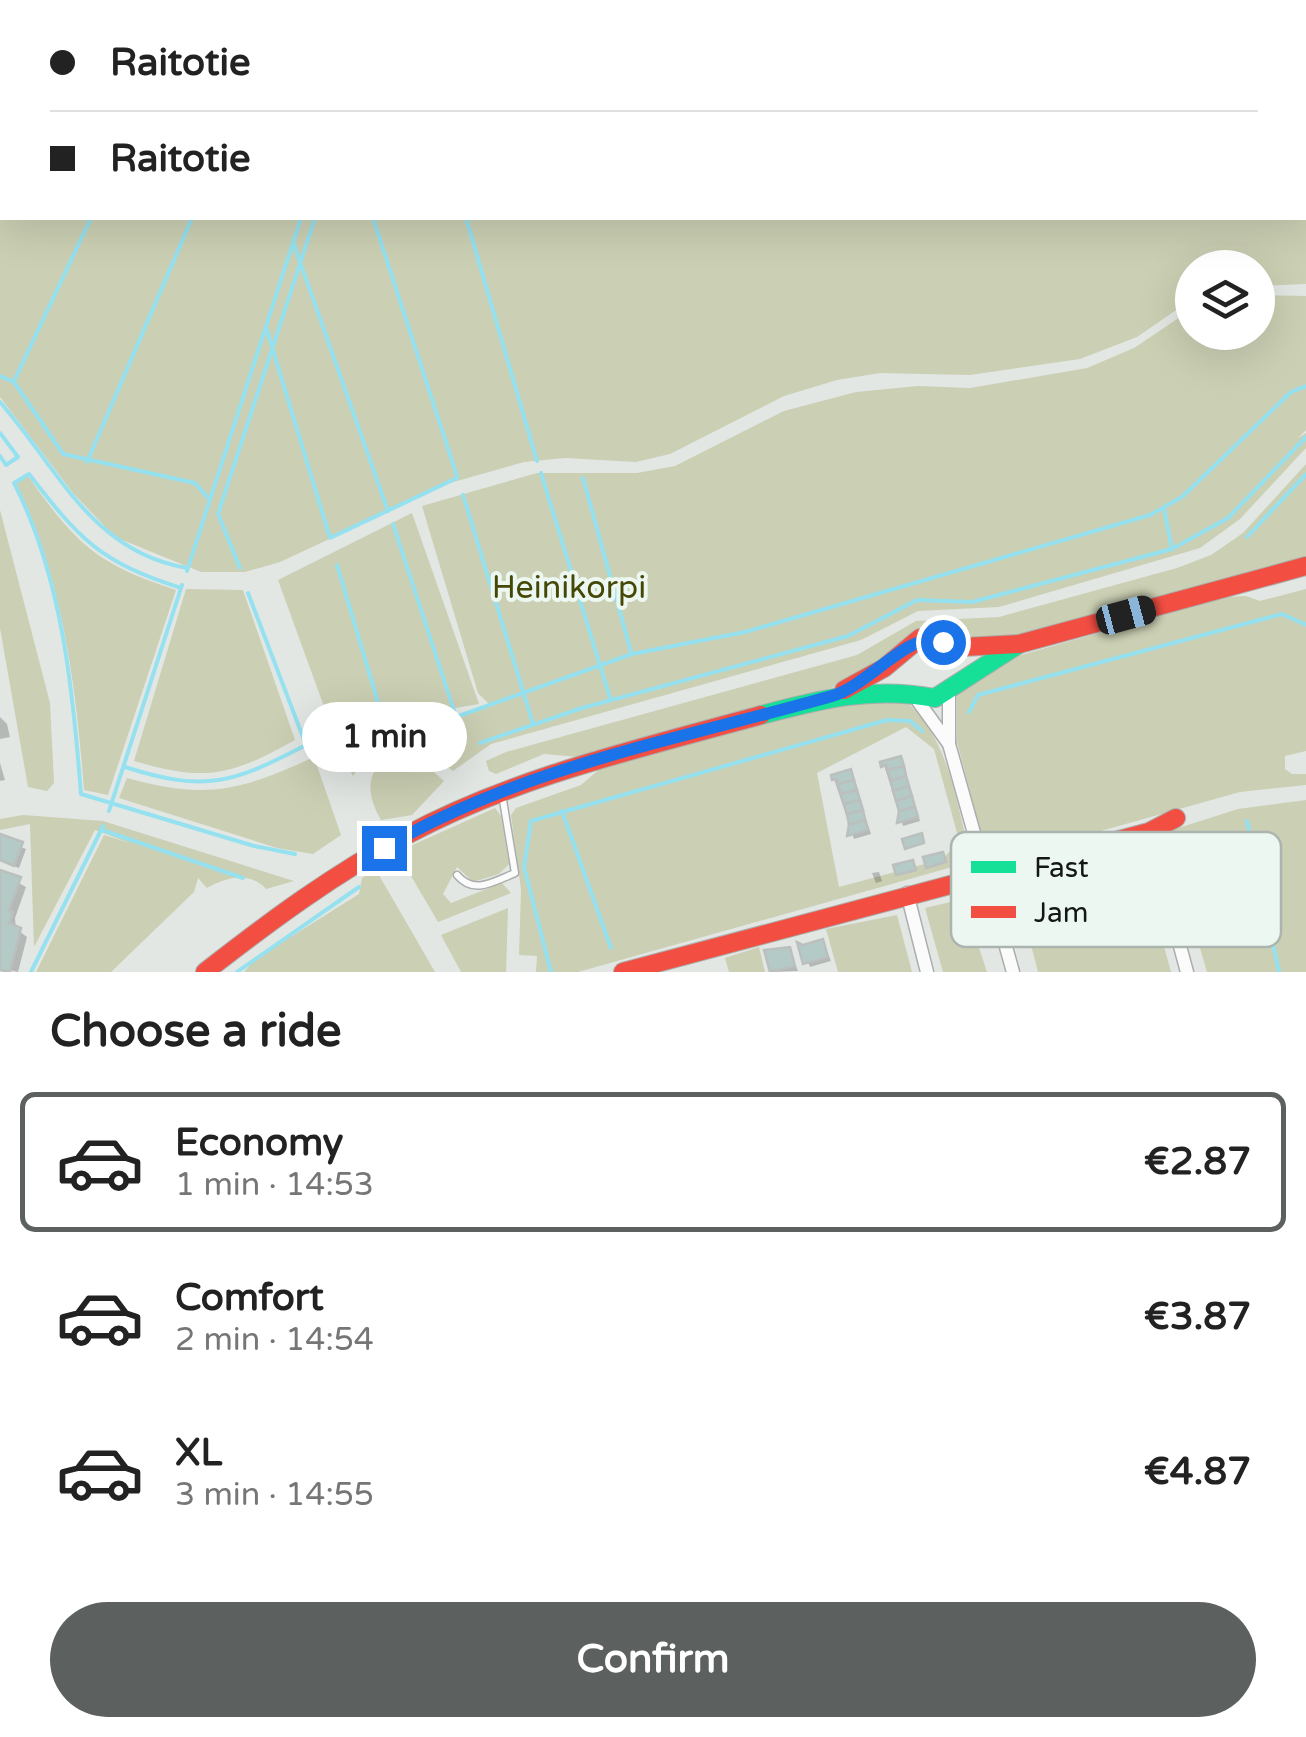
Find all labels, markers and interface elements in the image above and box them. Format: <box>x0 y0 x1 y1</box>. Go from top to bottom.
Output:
text: Raitotie <box>110 40 251 86</box>
text: Raitotie <box>110 136 251 182</box>
map controls <box>1175 250 1275 350</box>
button: layers <box>1175 250 1275 350</box>
park label: Heinikorpi <box>492 569 646 607</box>
car <box>1093 593 1159 637</box>
route start <box>921 620 966 665</box>
callout: 1 min <box>302 703 466 773</box>
text: 1 min <box>342 718 427 756</box>
route end <box>362 826 407 871</box>
legend <box>951 832 1281 947</box>
text: Fast <box>1034 851 1089 885</box>
text: Jam <box>1034 896 1089 930</box>
text: Choose a ride <box>50 1005 341 1059</box>
icon: car <box>55 1117 145 1207</box>
text: Economy <box>175 1120 343 1166</box>
text: €2.87 <box>1144 1139 1251 1185</box>
text: 1 min · 14:53 <box>175 1166 374 1204</box>
icon: car <box>55 1272 145 1362</box>
text: Comfort <box>175 1275 324 1321</box>
text: €3.87 <box>1144 1294 1251 1340</box>
text: 2 min · 14:54 <box>175 1321 374 1359</box>
icon: car <box>55 1427 145 1517</box>
text: XL <box>175 1430 222 1476</box>
text: €4.87 <box>1144 1449 1251 1495</box>
text: 3 min · 14:55 <box>175 1476 374 1514</box>
button: Confirm <box>50 1602 1256 1717</box>

